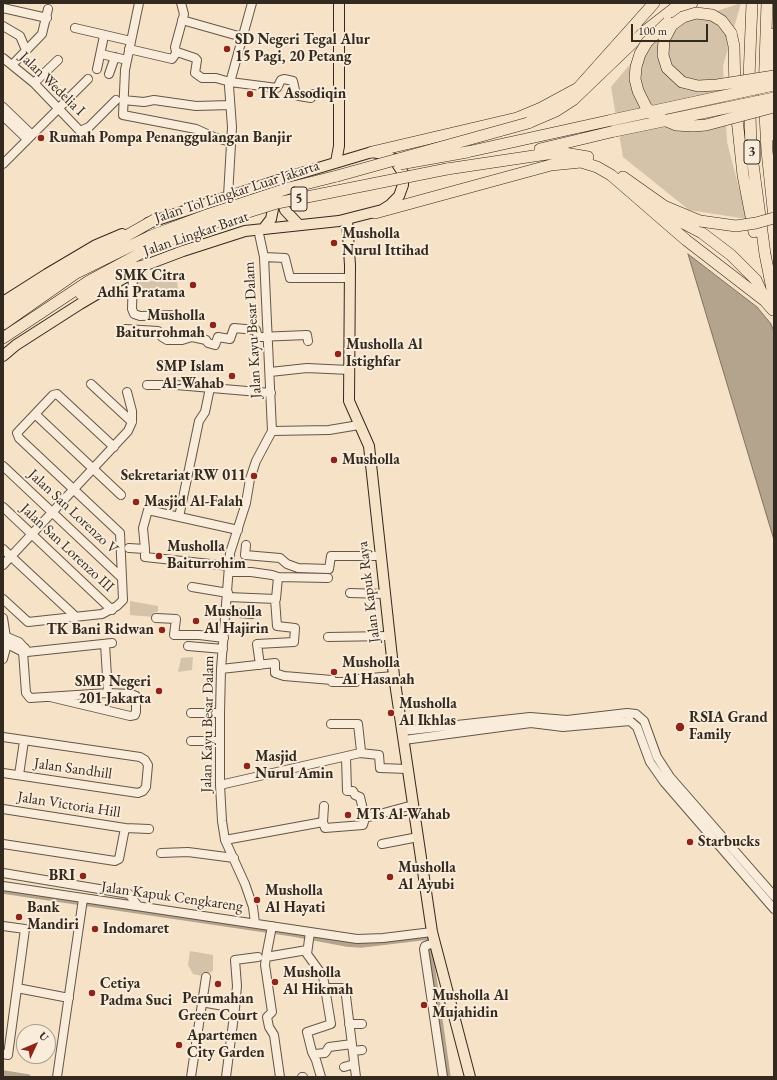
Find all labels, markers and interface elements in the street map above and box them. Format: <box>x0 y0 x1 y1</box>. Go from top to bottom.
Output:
scale bar <box>633 16 710 42</box>
text: 100 m <box>638 23 667 39</box>
place label: SD Negeri Tegal Alur 15 Pagi, 20 Petang <box>235 31 370 66</box>
marker: SD Negeri Tegal Alur 15 Pagi, 20 Petang <box>222 44 232 54</box>
street label: Jalan Wedelia I <box>15 48 89 120</box>
place label: TK Assodiqin <box>258 85 346 103</box>
marker: TK Assodiqin <box>245 89 255 99</box>
place label: Rumah Pompa Penanggulangan Banjir <box>49 129 292 147</box>
marker: Rumah Pompa Penanggulangan Banjir <box>36 133 46 143</box>
road number: 3 <box>744 140 760 164</box>
street label: Jalan Tol Lingkar Luar Jakarta <box>152 157 322 227</box>
road number: 5 <box>291 187 307 211</box>
street label: Jalan Lingkar Barat <box>141 208 251 260</box>
place label: Musholla Nurul Ittihad <box>342 225 429 260</box>
marker: Musholla Nurul Ittihad <box>329 238 339 248</box>
street label: Jalan Kayu Besar Dalam <box>240 261 266 399</box>
place label: SMK Citra Adhi Pratama <box>97 267 185 302</box>
marker: SMK Citra Adhi Pratama <box>188 280 198 290</box>
place label: Musholla Baiturrohmah <box>116 307 205 342</box>
marker: Musholla Baiturrohmah <box>208 320 218 330</box>
place label: Musholla Al Istighfar <box>346 336 423 371</box>
marker: Musholla Al Istighfar <box>333 349 343 359</box>
place label: SMP Islam Al-Wahab <box>156 358 224 393</box>
marker: SMP Islam Al-Wahab <box>227 371 237 381</box>
place label: Musholla <box>342 451 400 469</box>
marker: Musholla <box>329 455 339 465</box>
street label: Jalan San Lorenzo V <box>24 466 122 558</box>
place label: Sekretariat RW 011 <box>121 467 246 485</box>
marker: Sekretariat RW 011 <box>249 471 259 481</box>
place label: Masjid Al-Falah <box>144 493 243 511</box>
marker: Masjid Al-Falah <box>131 497 141 507</box>
street label: Jalan San Lorenzo III <box>16 500 118 596</box>
place label: Musholla Baiturrohim <box>167 538 246 573</box>
street label: Jalan Kapuk Raya <box>354 540 384 644</box>
marker: Musholla Baiturrohim <box>154 551 164 561</box>
place label: Musholla Al Hajirin <box>204 603 269 638</box>
marker: Musholla Al Hajirin <box>191 616 201 626</box>
place label: TK Bani Ridwan <box>46 621 154 639</box>
marker: TK Bani Ridwan <box>157 625 167 635</box>
place label: Musholla Al Hasanah <box>342 654 415 689</box>
street label: Jalan Kayu Besar Dalam <box>198 655 218 793</box>
marker: Musholla Al Hasanah <box>329 667 339 677</box>
place label: SMP Negeri 201 Jakarta <box>75 673 151 708</box>
marker: SMP Negeri 201 Jakarta <box>154 686 164 696</box>
place label: Musholla Al Ikhlas <box>399 695 457 730</box>
marker: Musholla Al Ikhlas <box>386 708 396 718</box>
place label: RSIA Grand Family <box>689 709 768 744</box>
marker: RSIA Grand Family <box>674 721 686 733</box>
place label: Masjid Nurul Amin <box>255 748 334 783</box>
street label: Jalan Sandhill <box>33 755 113 783</box>
marker: Masjid Nurul Amin <box>242 761 252 771</box>
street label: Jalan Victoria Hill <box>16 788 122 822</box>
place label: MTs Al-Wahab <box>356 806 450 824</box>
marker: MTs Al-Wahab <box>343 810 353 820</box>
place label: Starbucks <box>698 833 760 851</box>
marker: Starbucks <box>685 837 695 847</box>
place label: Musholla Al Ayubi <box>398 859 456 894</box>
place label: BRI <box>49 867 75 885</box>
marker: BRI <box>78 871 88 881</box>
marker: Musholla Al Ayubi <box>385 872 395 882</box>
street label: Jalan Kapuk Cengkareng <box>100 878 244 916</box>
place label: Musholla Al Hayati <box>265 882 325 917</box>
marker: Musholla Al Hayati <box>252 895 262 905</box>
place label: Bank Mandiri <box>27 899 79 934</box>
marker: Bank Mandiri <box>14 912 24 922</box>
place label: Indomaret <box>103 920 169 938</box>
marker: Indomaret <box>90 924 100 934</box>
place label: Musholla Al Hikmah <box>283 964 353 999</box>
place label: Cetiya Padma Suci <box>100 975 172 1010</box>
marker: Musholla Al Hikmah <box>270 977 280 987</box>
marker: Perumahan Green Court <box>213 979 223 989</box>
place label: Musholla Al Mujahidin <box>432 987 509 1022</box>
marker: Cetiya Padma Suci <box>87 988 97 998</box>
place label: Perumahan Green Court <box>178 990 258 1025</box>
marker: Musholla Al Mujahidin <box>419 1000 429 1010</box>
north arrow <box>16 1024 56 1064</box>
place label: Apartemen City Garden <box>187 1027 265 1062</box>
text: U <box>36 1029 52 1044</box>
marker: Apartemen City Garden <box>174 1040 184 1050</box>

